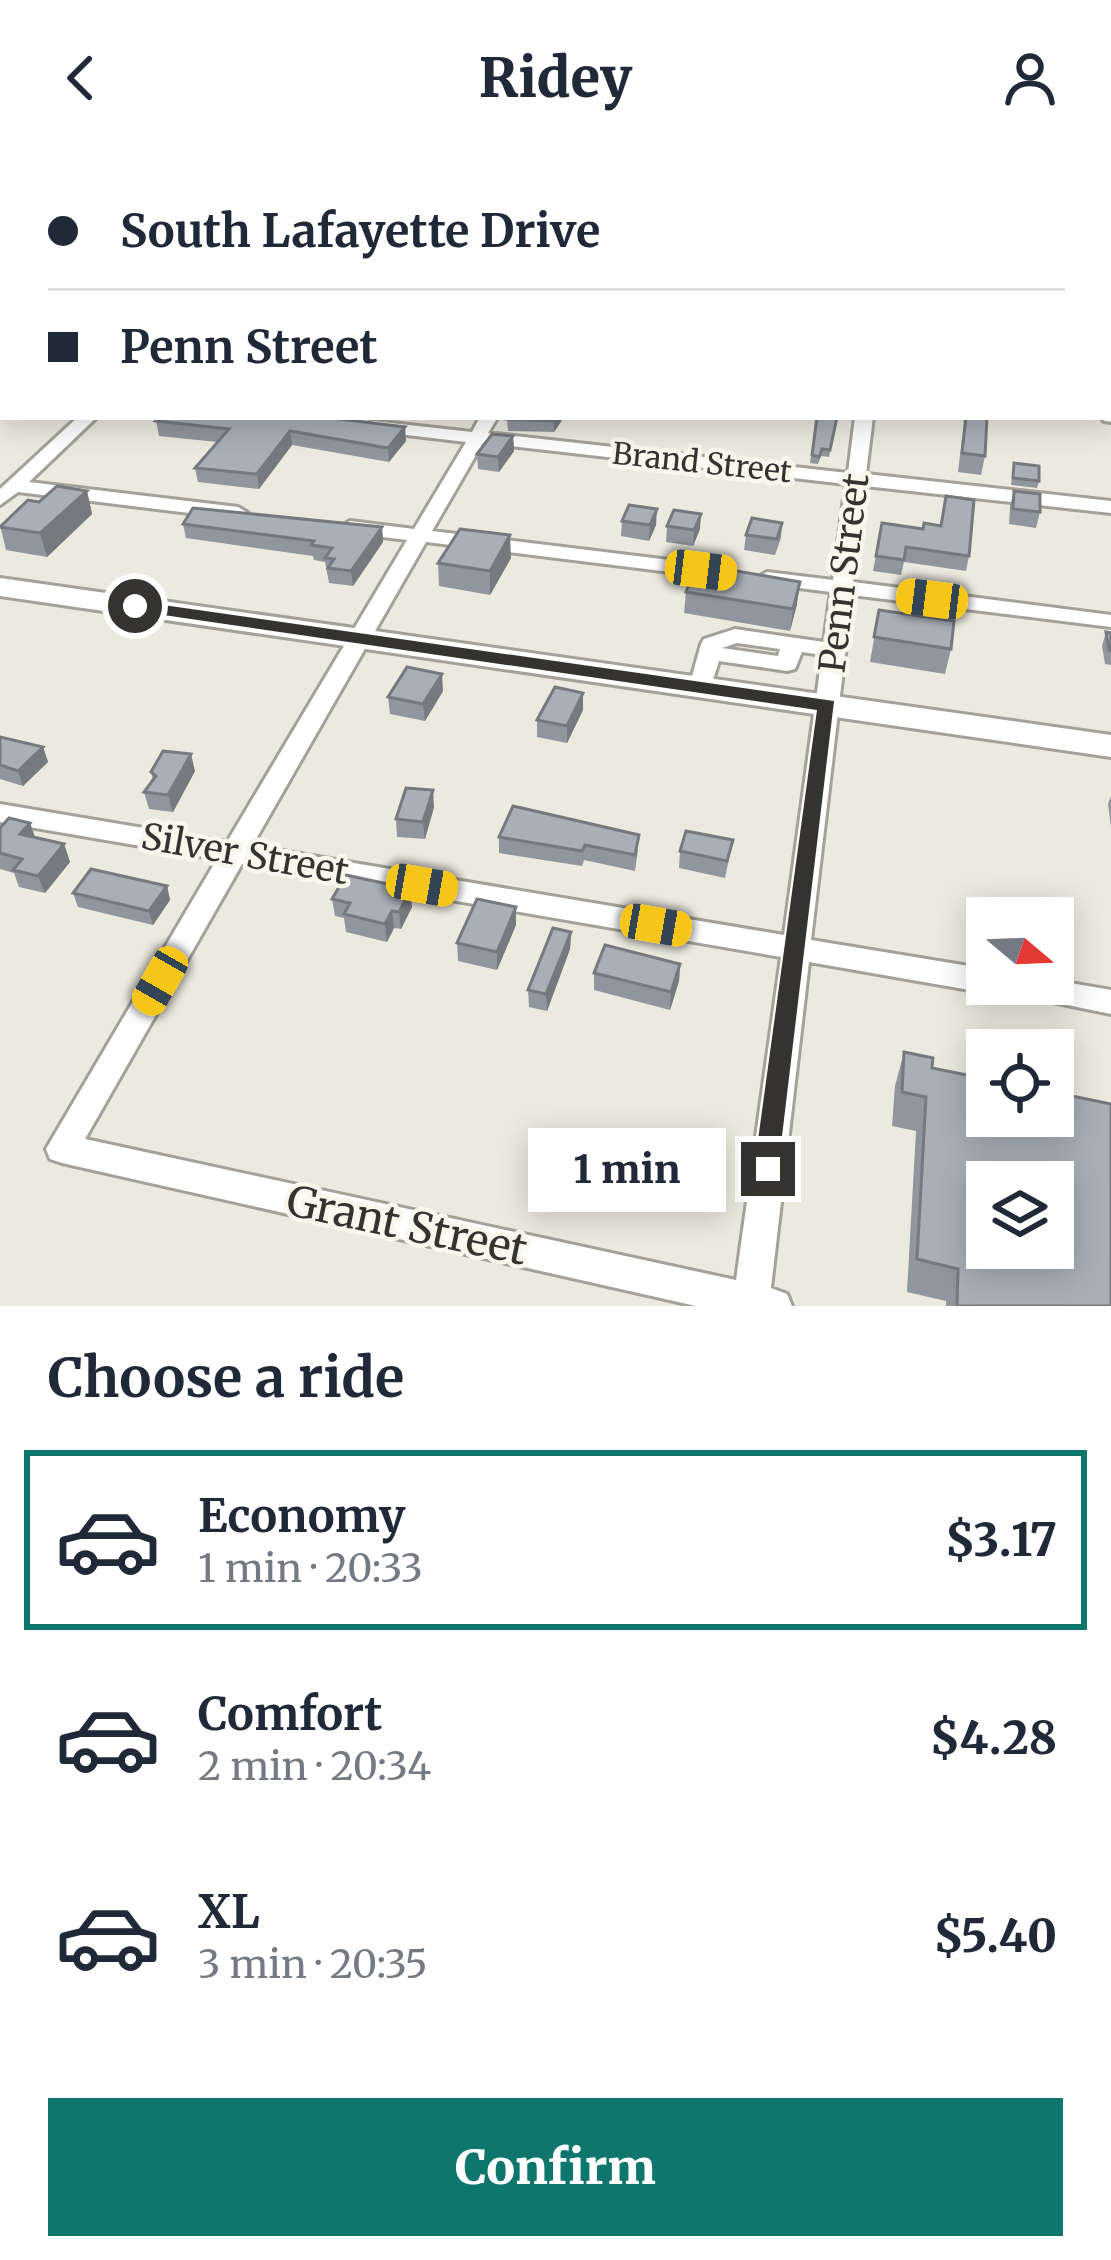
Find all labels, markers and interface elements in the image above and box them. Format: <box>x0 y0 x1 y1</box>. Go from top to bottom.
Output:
text: Ridey <box>479 44 632 112</box>
icon: back <box>48 45 114 111</box>
icon: person <box>997 45 1063 111</box>
text: South Lafayette Drive <box>120 203 600 259</box>
text: Penn Street <box>120 319 378 375</box>
street label: Brand Street <box>610 434 794 490</box>
street label: Penn Street <box>809 471 879 675</box>
car <box>663 548 739 592</box>
car <box>894 577 970 621</box>
route start <box>108 579 162 633</box>
street label: Silver Street <box>138 814 352 894</box>
car <box>383 861 461 909</box>
north arrow <box>966 897 1074 1005</box>
map controls <box>966 897 1074 1269</box>
car <box>617 901 695 949</box>
car <box>126 941 194 1021</box>
button: locate <box>966 1029 1074 1137</box>
callout: 1 min <box>528 1127 726 1211</box>
route end <box>741 1142 795 1196</box>
text: 1 min <box>574 1145 680 1194</box>
button: layers <box>966 1161 1074 1269</box>
street label: Grant Street <box>282 1174 532 1276</box>
text: Choose a ride <box>48 1344 404 1412</box>
icon: car <box>54 1486 162 1594</box>
text: Economy <box>198 1488 406 1544</box>
text: $3.17 <box>945 1512 1057 1568</box>
text: 1 min · 20:33 <box>198 1544 423 1593</box>
icon: car <box>54 1684 162 1792</box>
text: Comfort <box>198 1686 382 1742</box>
text: $4.28 <box>930 1710 1057 1766</box>
text: 2 min · 20:34 <box>198 1742 431 1791</box>
icon: car <box>54 1882 162 1990</box>
text: XL <box>198 1884 260 1940</box>
text: $5.40 <box>934 1908 1057 1964</box>
text: 3 min · 20:35 <box>198 1940 428 1989</box>
button: Confirm <box>48 2098 1063 2236</box>

